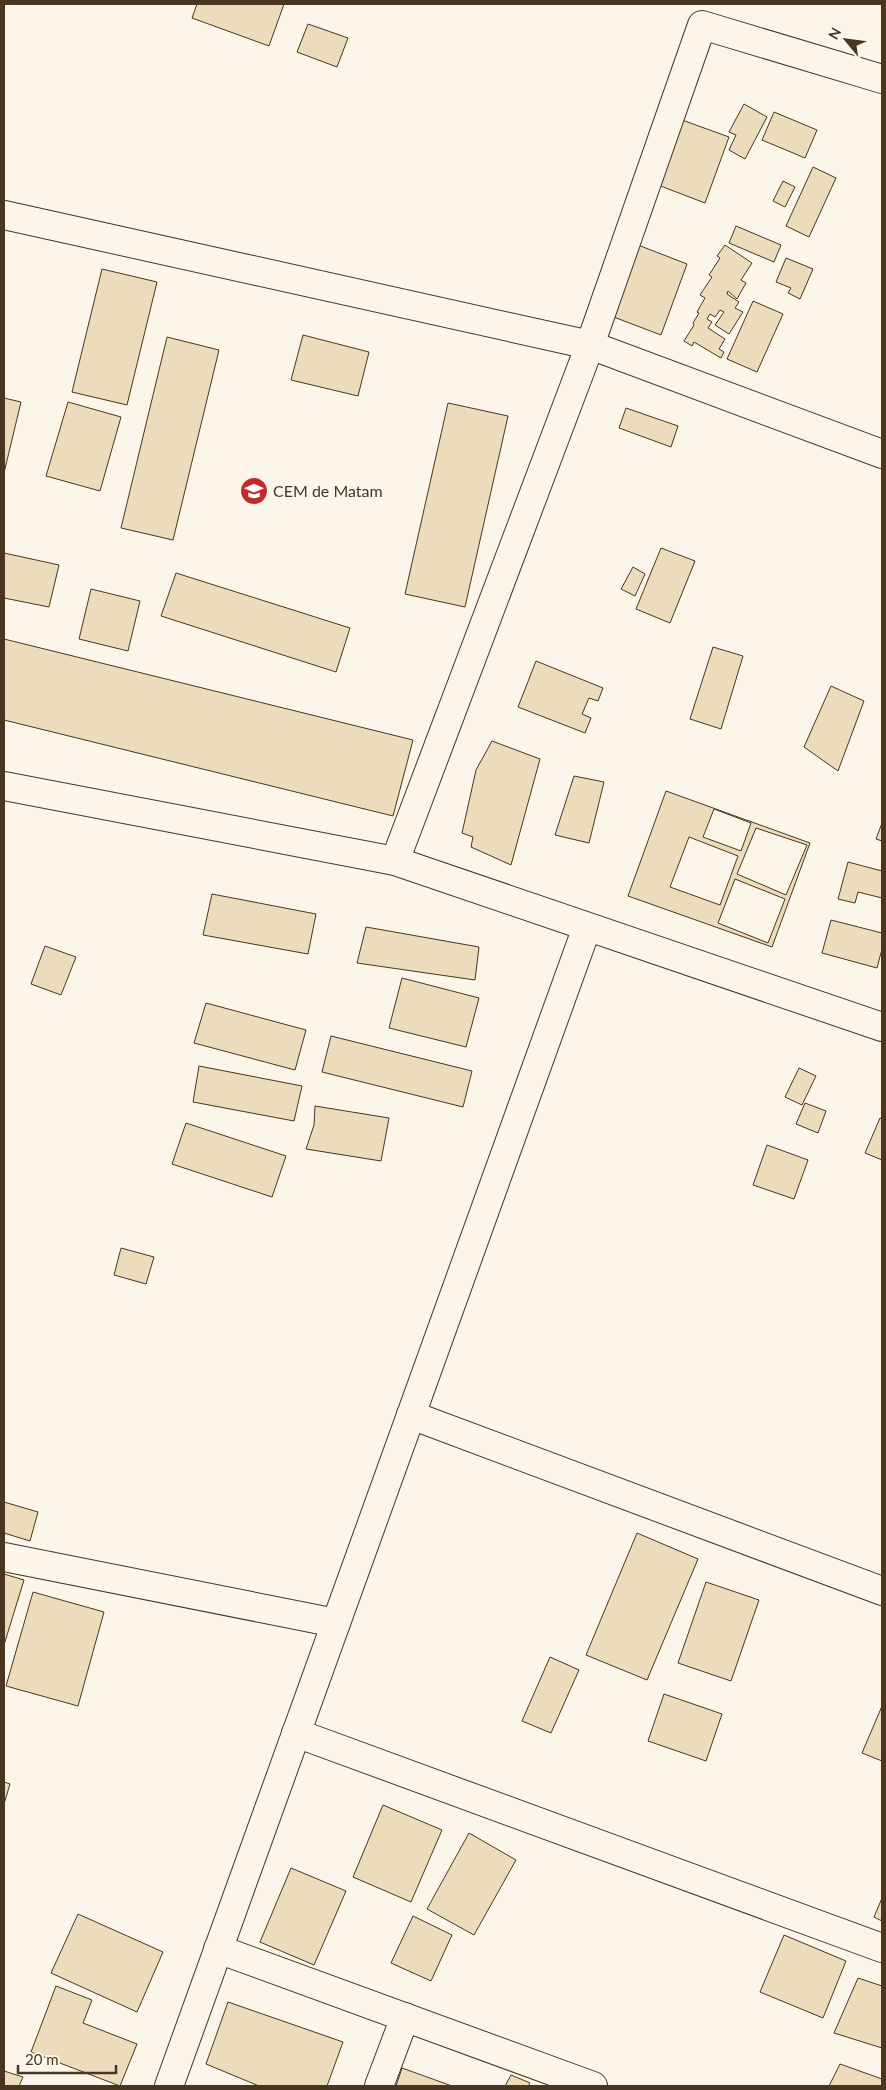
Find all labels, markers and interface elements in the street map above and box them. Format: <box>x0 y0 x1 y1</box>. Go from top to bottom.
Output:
north arrow <box>821 15 871 65</box>
text: N <box>824 25 844 42</box>
school or university icon: CEM de Matam <box>239 476 269 506</box>
place label: CEM de Matam <box>273 481 383 500</box>
scale bar <box>18 2042 115 2074</box>
text: 20 m <box>25 2050 59 2068</box>

